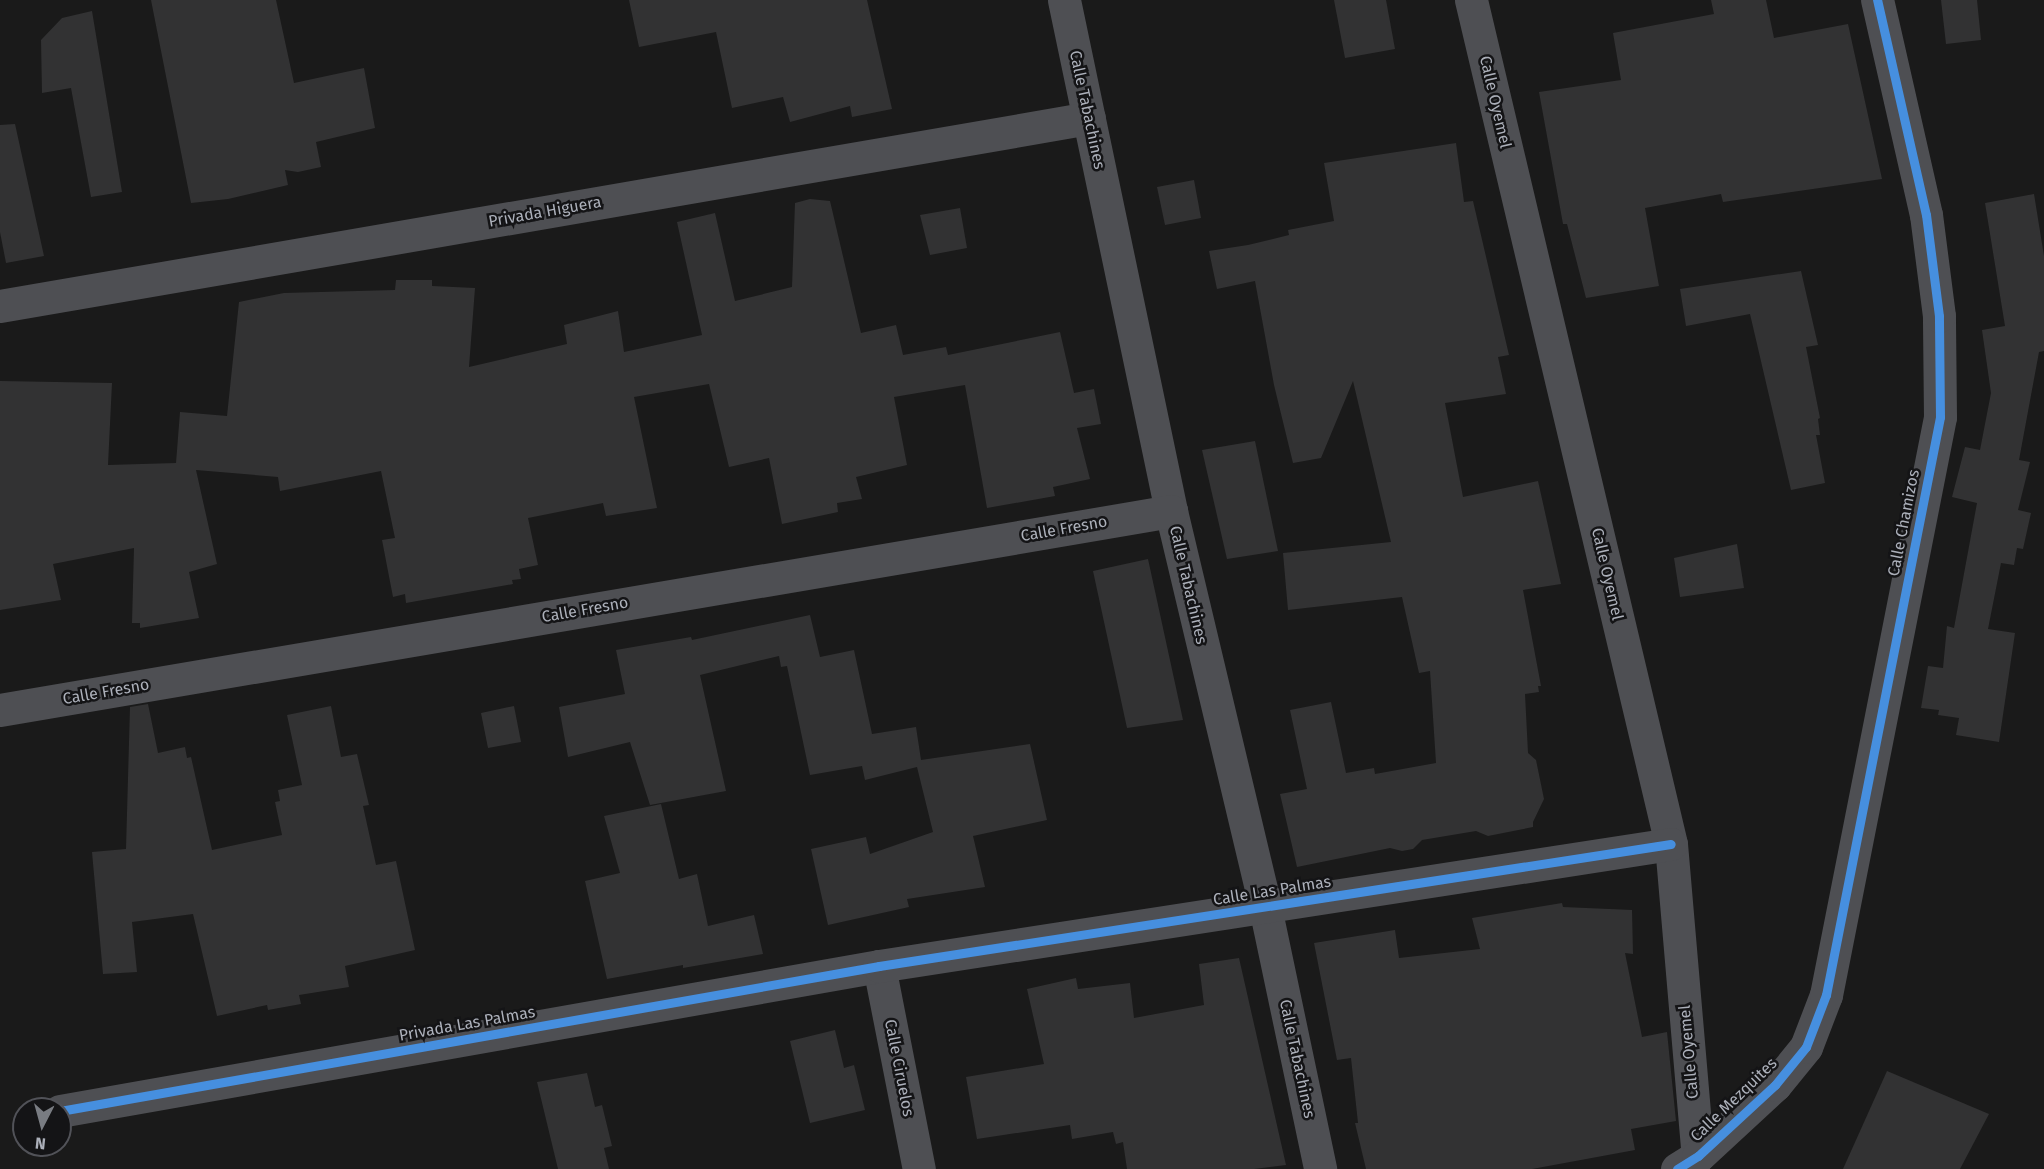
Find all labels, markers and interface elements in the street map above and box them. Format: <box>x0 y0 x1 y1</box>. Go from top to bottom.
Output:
street label: Calle Tabachines <box>1065 49 1109 171</box>
street label: Calle Oyemel <box>1475 54 1515 150</box>
street label: Privada Higuera <box>487 193 603 231</box>
street label: Calle Chamizos <box>1884 468 1924 578</box>
street label: Calle Fresno <box>1019 512 1109 546</box>
street label: Calle Tabachines <box>1165 524 1211 646</box>
street label: Calle Oyemel <box>1587 526 1627 622</box>
street label: Calle Fresno <box>540 593 630 627</box>
street label: Calle Fresno <box>61 675 151 709</box>
street label: Calle Las Palmas <box>1212 872 1332 910</box>
street label: Calle Tabachines <box>1275 998 1319 1120</box>
street label: Privada Las Palmas <box>397 1003 537 1045</box>
street label: Calle Oyemel <box>1675 1004 1703 1100</box>
street label: Calle Ciruelos <box>880 1018 918 1118</box>
street label: Calle Mezquites <box>1687 1054 1781 1146</box>
north arrow <box>12 1097 72 1157</box>
text: N <box>34 1133 47 1153</box>

